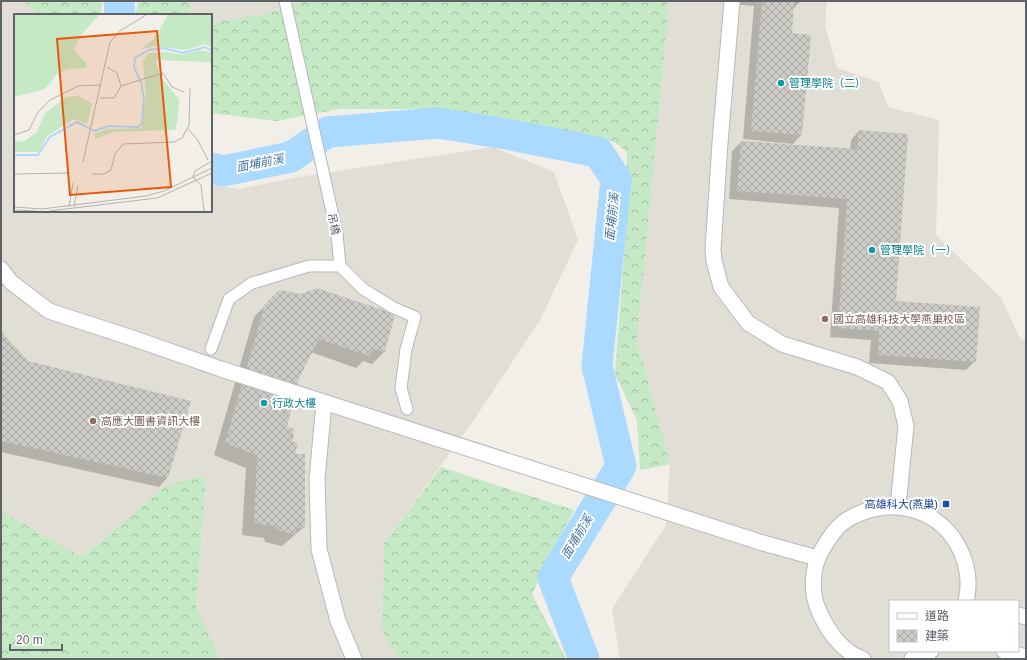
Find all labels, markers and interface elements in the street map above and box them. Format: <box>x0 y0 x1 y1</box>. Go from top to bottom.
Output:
inset map <box>14 14 212 212</box>
place label: 管理學院（二） <box>789 77 866 89</box>
marker: 管理學院（二） <box>776 78 786 88</box>
water label: 面埔前溪 <box>235 151 287 174</box>
water label: 面埔前溪 <box>603 190 622 242</box>
street label: 吊橋 <box>326 212 342 236</box>
place label: 管理學院（一） <box>880 244 957 256</box>
marker: 管理學院（一） <box>867 245 877 255</box>
place label: 國立高雄科技大學燕巢校區 <box>833 313 965 325</box>
marker: 國立高雄科技大學燕巢校區 <box>820 314 830 324</box>
place label: 行政大樓 <box>272 397 316 409</box>
marker: 行政大樓 <box>259 398 269 408</box>
place label: 高應大圖書資訊大樓 <box>101 415 200 427</box>
marker: 高應大圖書資訊大樓 <box>88 416 98 426</box>
place label: 高雄科大(燕巢) <box>865 498 938 510</box>
marker: 高雄科大(燕巢) <box>941 499 951 509</box>
water label: 面埔前溪 <box>559 511 596 561</box>
legend <box>889 600 1019 652</box>
text: 道路 <box>925 609 949 623</box>
scale bar <box>10 626 62 652</box>
text: 建築 <box>925 629 949 643</box>
text: 20 m <box>16 633 43 647</box>

